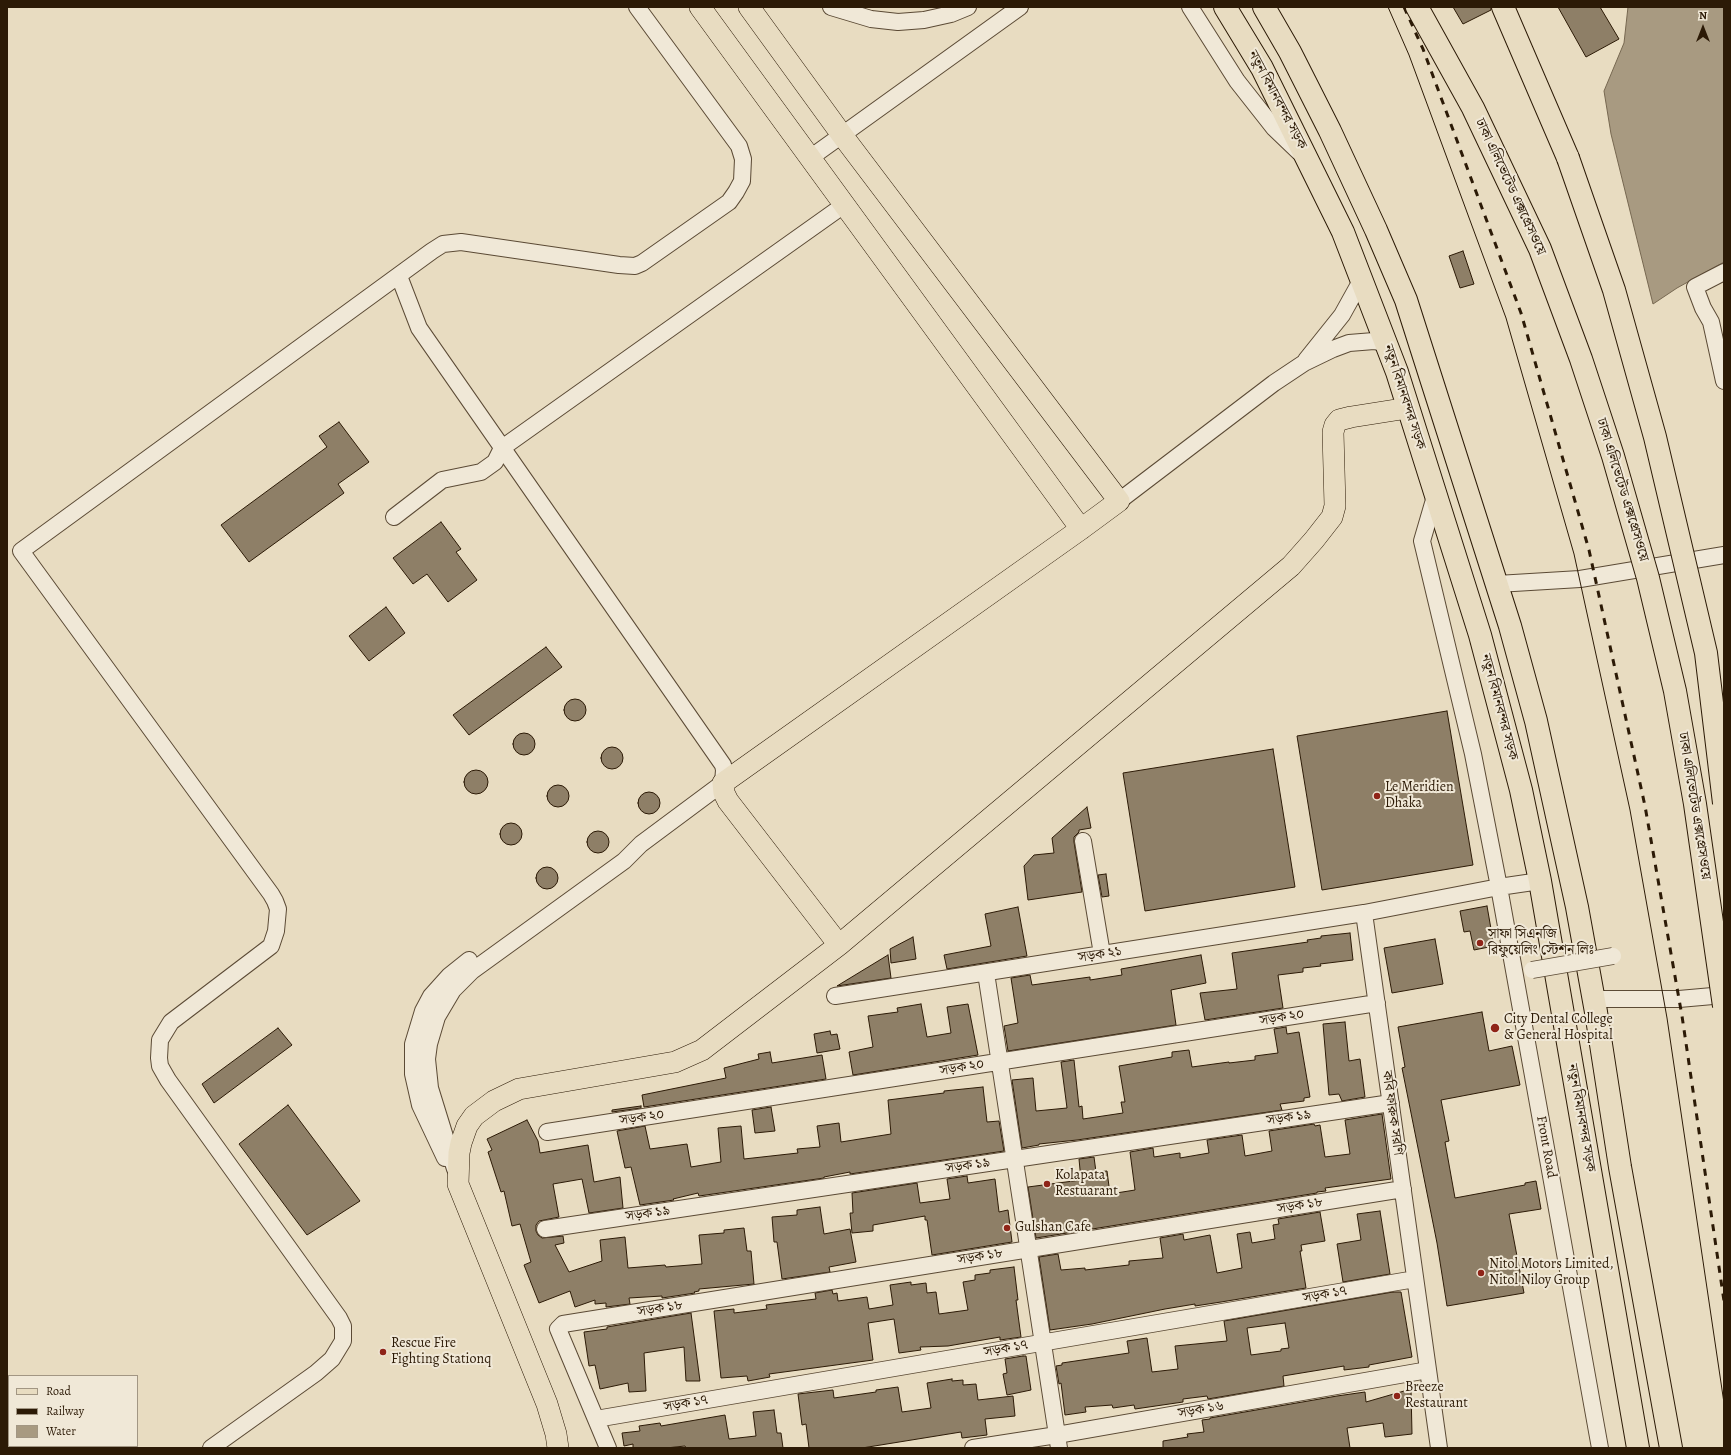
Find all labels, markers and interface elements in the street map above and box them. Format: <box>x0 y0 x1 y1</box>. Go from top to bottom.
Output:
north arrow <box>1683 8 1723 48</box>
text: N <box>1699 8 1707 23</box>
street label: নতুন বিমানবন্দর সড়ক <box>1244 48 1310 152</box>
street label: ঢাকা এলিভেটেড এক্সপ্রেসওয়ে <box>1471 116 1549 258</box>
street label: নতুন বিমানবন্দর সড়ক <box>1379 342 1429 452</box>
street label: ঢাকা এলিভেটেড এক্সপ্রেসওয়ে <box>1592 416 1652 564</box>
street label: নতুন বিমানবন্দর সড়ক <box>1477 652 1521 762</box>
street label: ঢাকা এলিভেটেড এক্সপ্রেসওয়ে <box>1674 731 1714 881</box>
place label: Le Meridien Dhaka <box>1385 780 1454 812</box>
marker: Le Meridien Dhaka <box>1372 791 1382 801</box>
place label: সাফা সিএনজি রিফুয়েলিং স্টেশন লিঃ <box>1488 927 1594 960</box>
marker: সাফা সিএনজি রিফুয়েলিং স্টেশন লিঃ <box>1475 938 1485 948</box>
street label: সড়ক ২১ <box>1077 943 1123 967</box>
street label: সড়ক ২০ <box>1258 1006 1306 1030</box>
place label: City Dental College & General Hospital <box>1504 1012 1613 1044</box>
marker: City Dental College & General Hospital <box>1489 1022 1501 1034</box>
street label: সড়ক ২০ <box>938 1056 986 1080</box>
street label: নতুন বিমানবন্দর সড়ক <box>1563 1063 1599 1173</box>
street label: কবি ফারুক সরণি <box>1378 1070 1406 1156</box>
street label: সড়ক ২০ <box>618 1107 666 1129</box>
street label: সড়ক ১৯ <box>1265 1107 1313 1129</box>
street label: Front Road <box>1532 1114 1560 1180</box>
street label: সড়ক ১৯ <box>944 1155 992 1177</box>
place label: Kolapata Restuarant <box>1055 1168 1118 1200</box>
marker: Kolapata Restuarant <box>1042 1179 1052 1189</box>
street label: সড়ক ১৮ <box>1276 1194 1324 1218</box>
street label: সড়ক ১৯ <box>624 1203 672 1225</box>
place label: Gulshan Cafe <box>1015 1220 1091 1236</box>
marker: Gulshan Cafe <box>1002 1223 1012 1233</box>
street label: সড়ক ১৮ <box>956 1245 1004 1269</box>
place label: Nitol Motors Limited, Nitol Niloy Group <box>1489 1257 1614 1290</box>
marker: Nitol Motors Limited, Nitol Niloy Group <box>1476 1268 1486 1278</box>
street label: সড়ক ১৭ <box>1302 1283 1348 1307</box>
street label: সড়ক ১৮ <box>636 1297 684 1321</box>
place label: Rescue Fire Fighting Stationq <box>391 1336 491 1368</box>
street label: সড়ক ১৭ <box>983 1337 1029 1361</box>
marker: Rescue Fire Fighting Stationq <box>378 1347 388 1357</box>
legend <box>8 1375 138 1447</box>
place label: Breeze Restaurant <box>1405 1380 1468 1412</box>
text: Road <box>46 1383 71 1399</box>
marker: Breeze Restaurant <box>1392 1391 1402 1401</box>
street label: সড়ক ১৭ <box>663 1392 709 1416</box>
street label: সড়ক ১৬ <box>1177 1398 1225 1422</box>
text: Railway <box>46 1403 84 1419</box>
text: Water <box>46 1423 76 1439</box>

